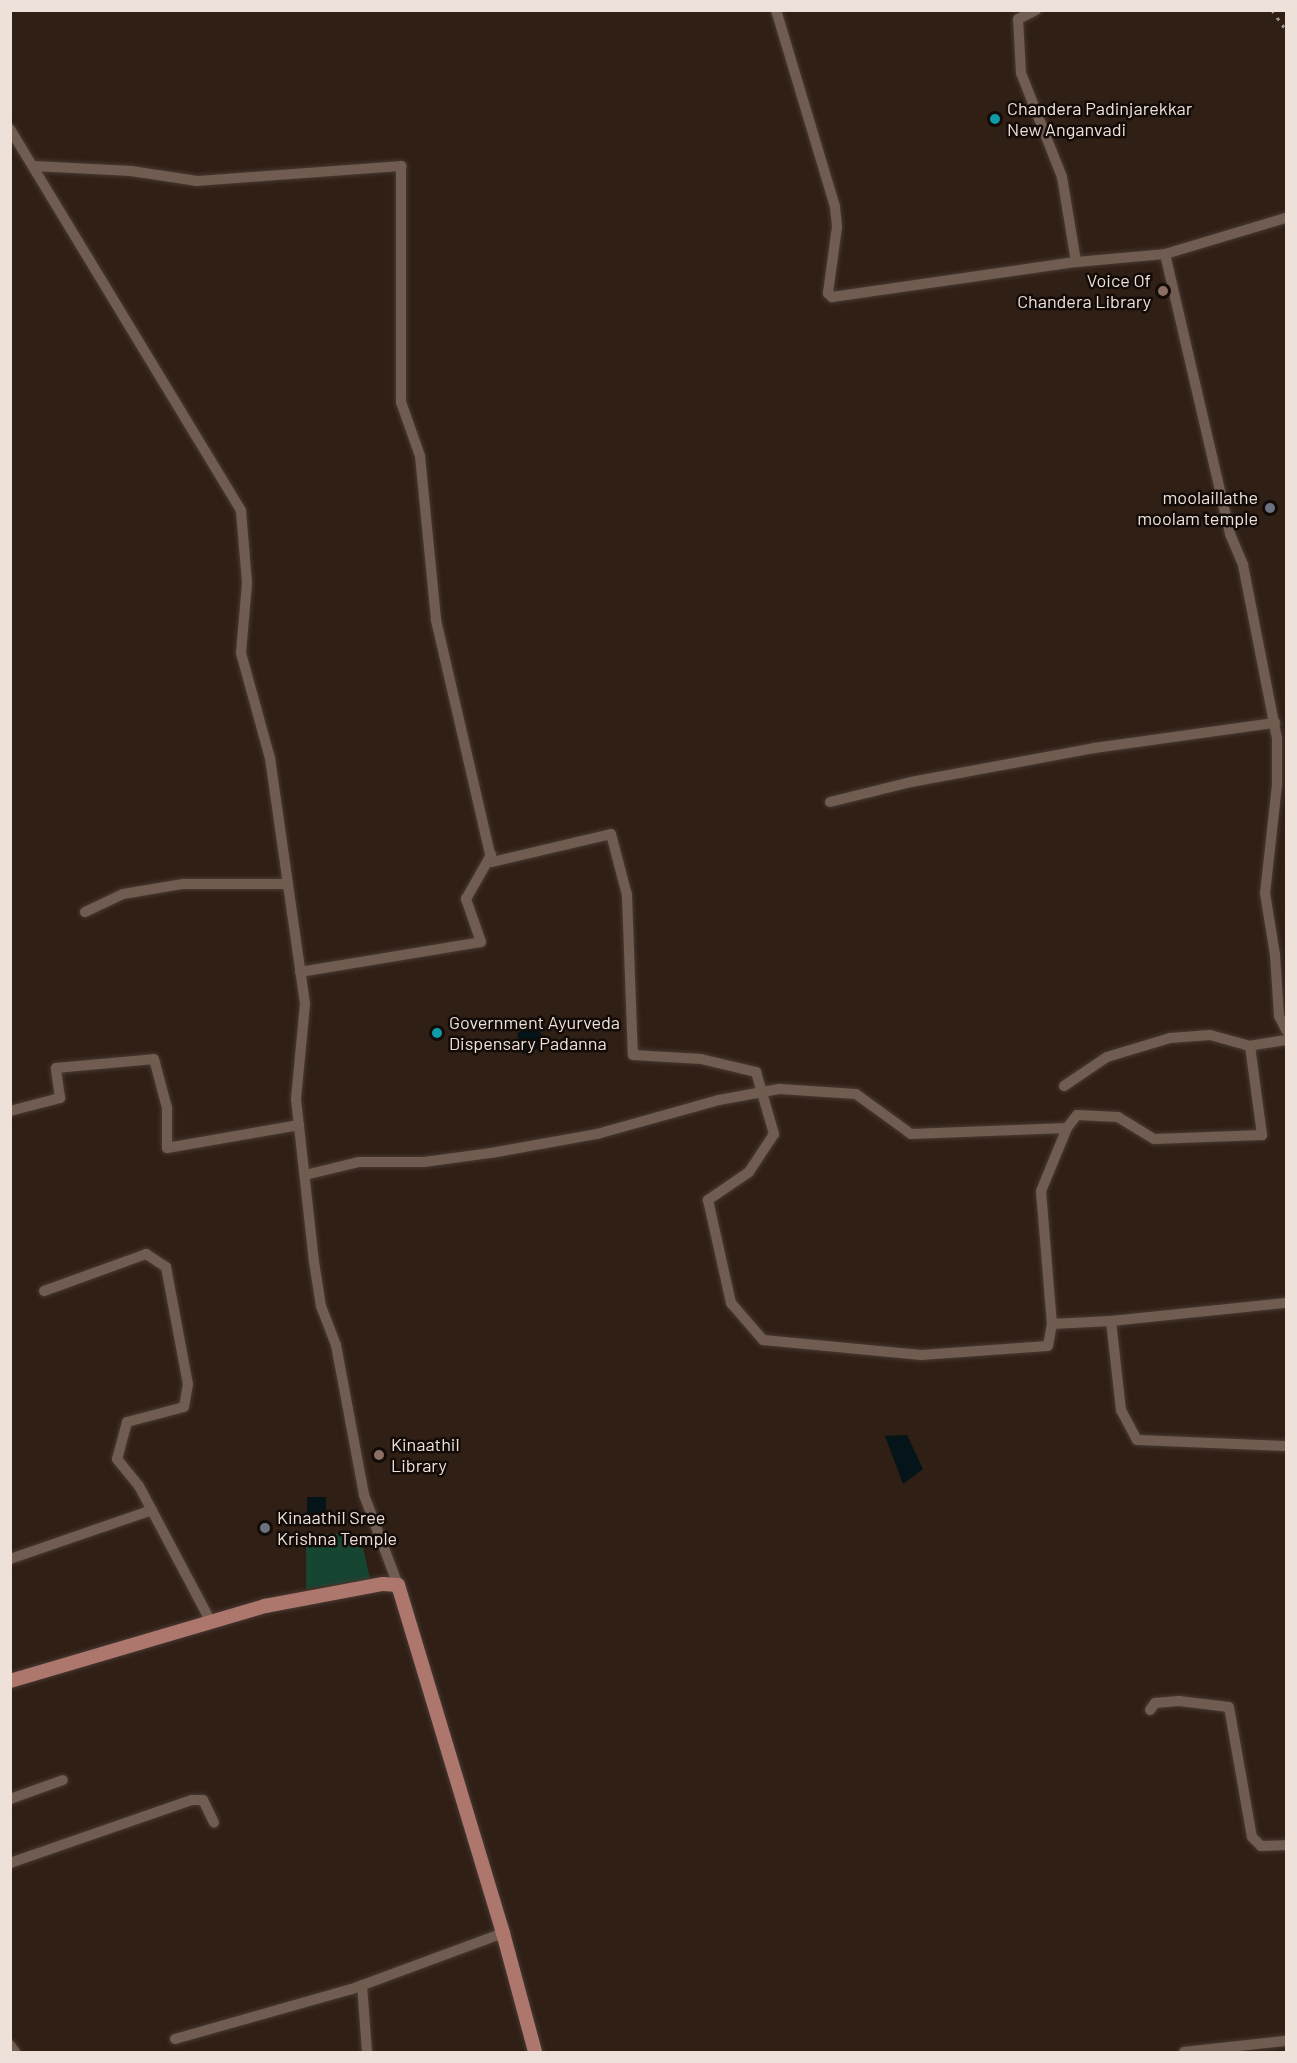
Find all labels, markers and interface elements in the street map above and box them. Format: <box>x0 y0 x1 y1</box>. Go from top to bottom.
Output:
place label: Chandera Padinjarekkar New Anganvadi <box>1007 98 1192 140</box>
marker: Chandera Padinjarekkar New Anganvadi <box>988 112 1002 126</box>
place label: Voice Of Chandera Library <box>1017 270 1151 312</box>
marker: Voice Of Chandera Library <box>1156 284 1170 298</box>
place label: moolaillathe moolam temple <box>1137 487 1258 530</box>
marker: moolaillathe moolam temple <box>1263 501 1277 515</box>
place label: Government Ayurveda Dispensary Padanna <box>449 1012 620 1054</box>
marker: Government Ayurveda Dispensary Padanna <box>430 1026 444 1040</box>
place label: Kinaathil Library <box>391 1434 460 1476</box>
marker: Kinaathil Library <box>372 1448 386 1462</box>
place label: Kinaathil Sree Krishna Temple <box>277 1507 397 1550</box>
marker: Kinaathil Sree Krishna Temple <box>258 1521 272 1535</box>

